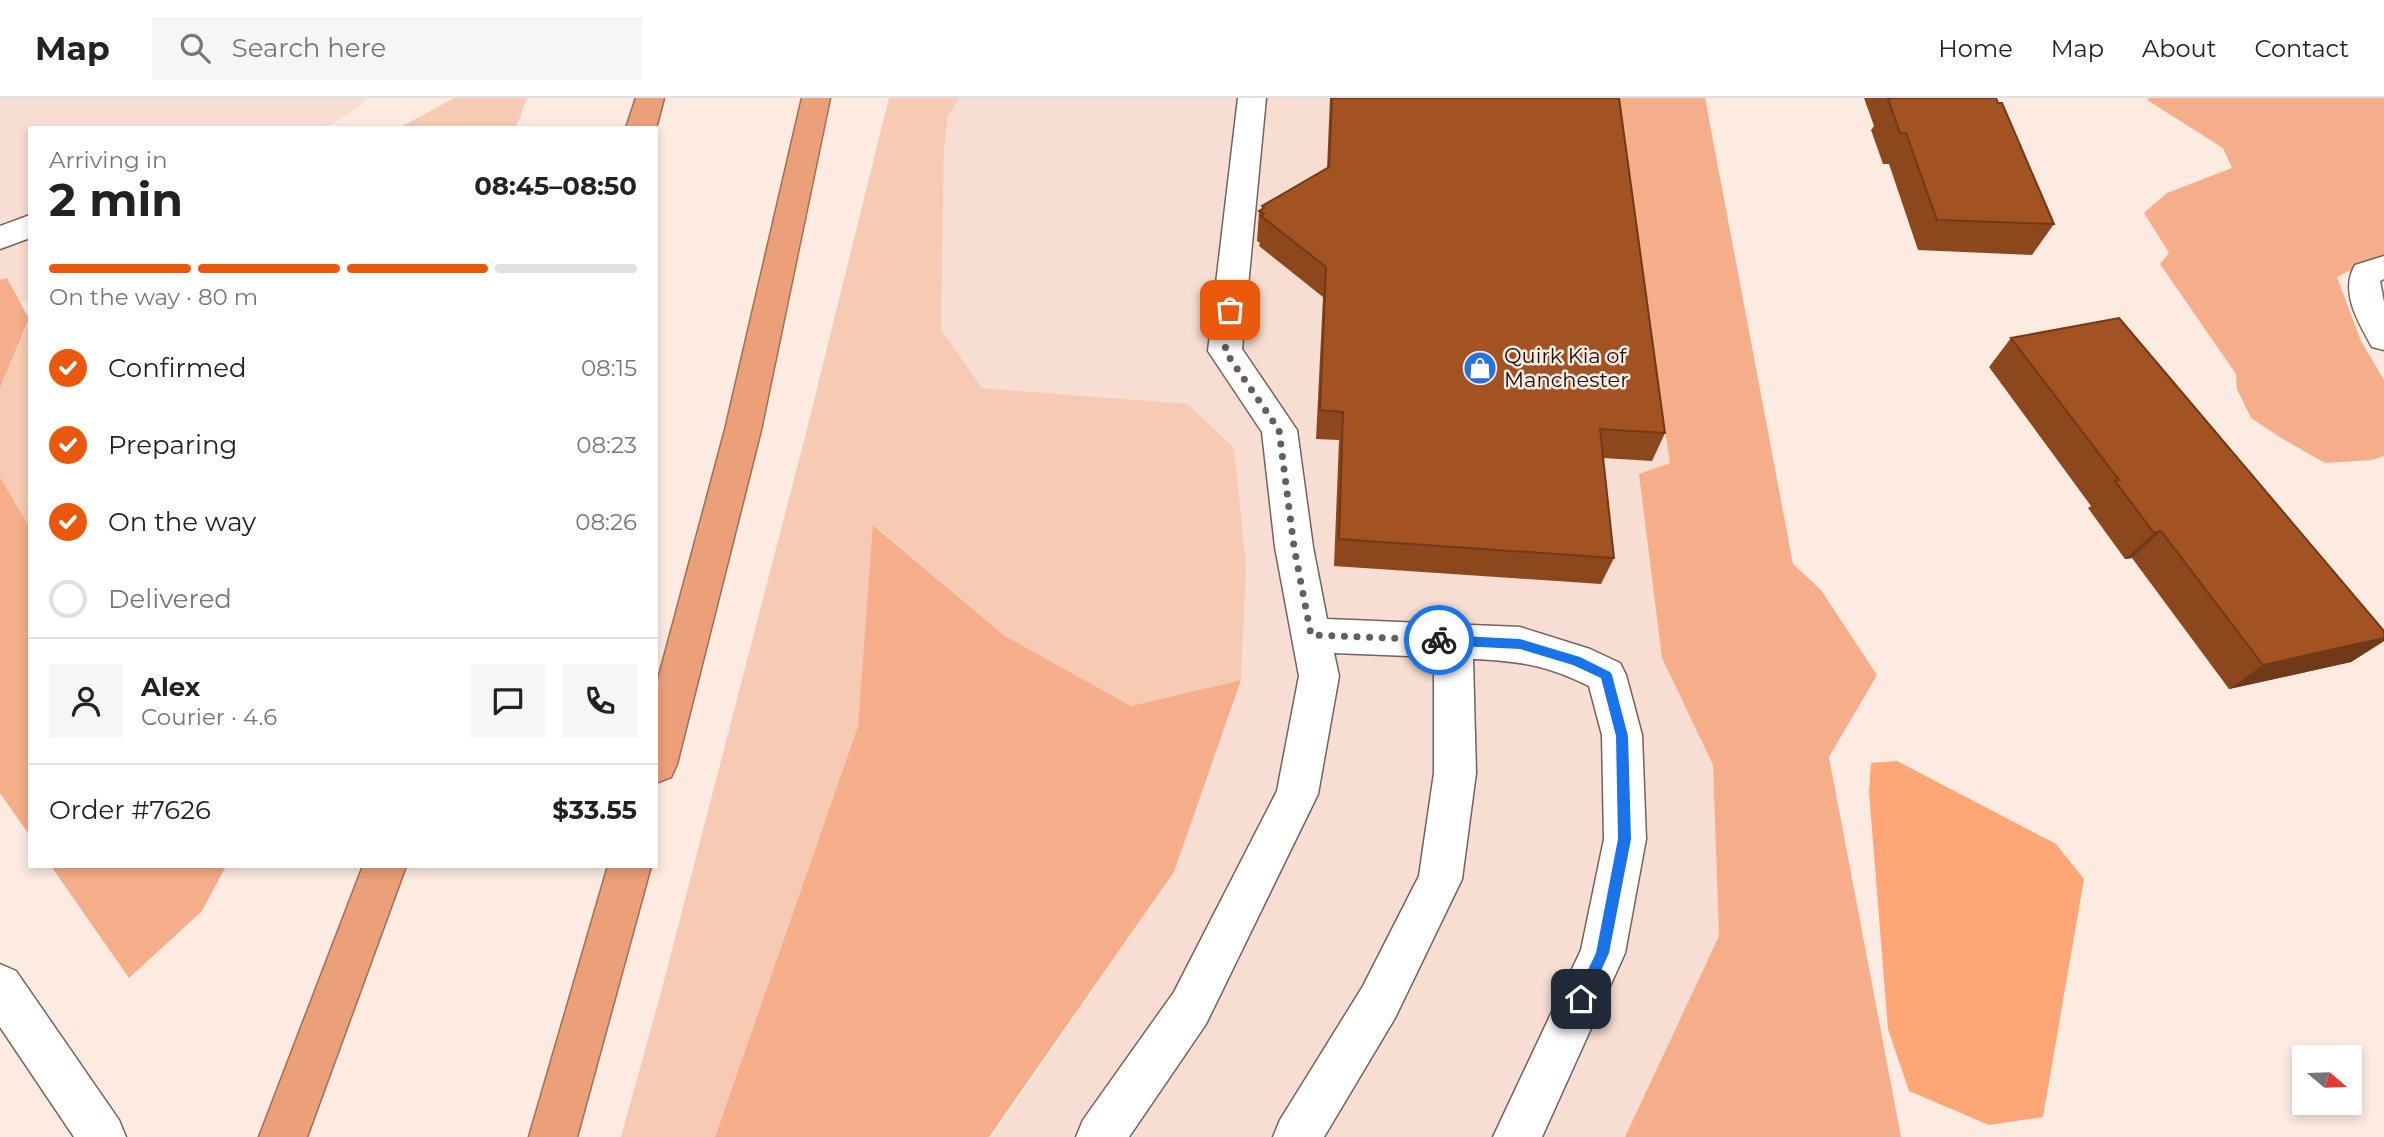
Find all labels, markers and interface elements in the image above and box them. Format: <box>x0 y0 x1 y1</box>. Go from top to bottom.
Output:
search box <box>152 17 642 80</box>
text: Map <box>35 28 110 68</box>
icon: search <box>176 29 214 67</box>
text: Search here <box>232 32 386 64</box>
text: Home <box>1938 34 2013 63</box>
text: Map <box>2051 34 2104 63</box>
text: About <box>2142 34 2216 63</box>
text: Contact <box>2254 34 2349 63</box>
text: Arriving in <box>49 146 168 174</box>
text: 08:45–08:50 <box>474 170 637 202</box>
text: 2 min <box>49 171 183 228</box>
pin <box>1200 280 1260 340</box>
text: On the way · 80 m <box>49 283 258 311</box>
icon: bag <box>1211 291 1249 329</box>
place label: Quirk Kia of Manchester <box>1504 343 1629 392</box>
icon: check <box>49 349 87 387</box>
shop icon: Quirk Kia of Manchester <box>1461 349 1499 387</box>
text: Confirmed <box>108 352 247 384</box>
text: 08:15 <box>581 354 637 382</box>
icon: check <box>49 426 87 464</box>
text: Preparing <box>108 429 237 461</box>
text: 08:23 <box>576 431 637 459</box>
icon: check <box>49 503 87 541</box>
text: On the way <box>108 506 256 538</box>
text: 08:26 <box>575 508 637 536</box>
text: Delivered <box>108 583 232 615</box>
courier <box>1404 605 1474 675</box>
icon: bike <box>1420 621 1458 659</box>
button: person <box>49 664 123 738</box>
button: chat <box>471 664 545 738</box>
button: phone <box>563 664 637 738</box>
text: Alex <box>141 671 200 703</box>
text: Courier · 4.6 <box>141 703 277 731</box>
text: Order #7626 <box>49 794 211 826</box>
text: $33.55 <box>552 794 637 826</box>
pin <box>1551 969 1611 1029</box>
icon: home <box>1562 980 1600 1018</box>
north arrow <box>2292 1045 2362 1115</box>
map controls <box>2292 1045 2362 1115</box>

